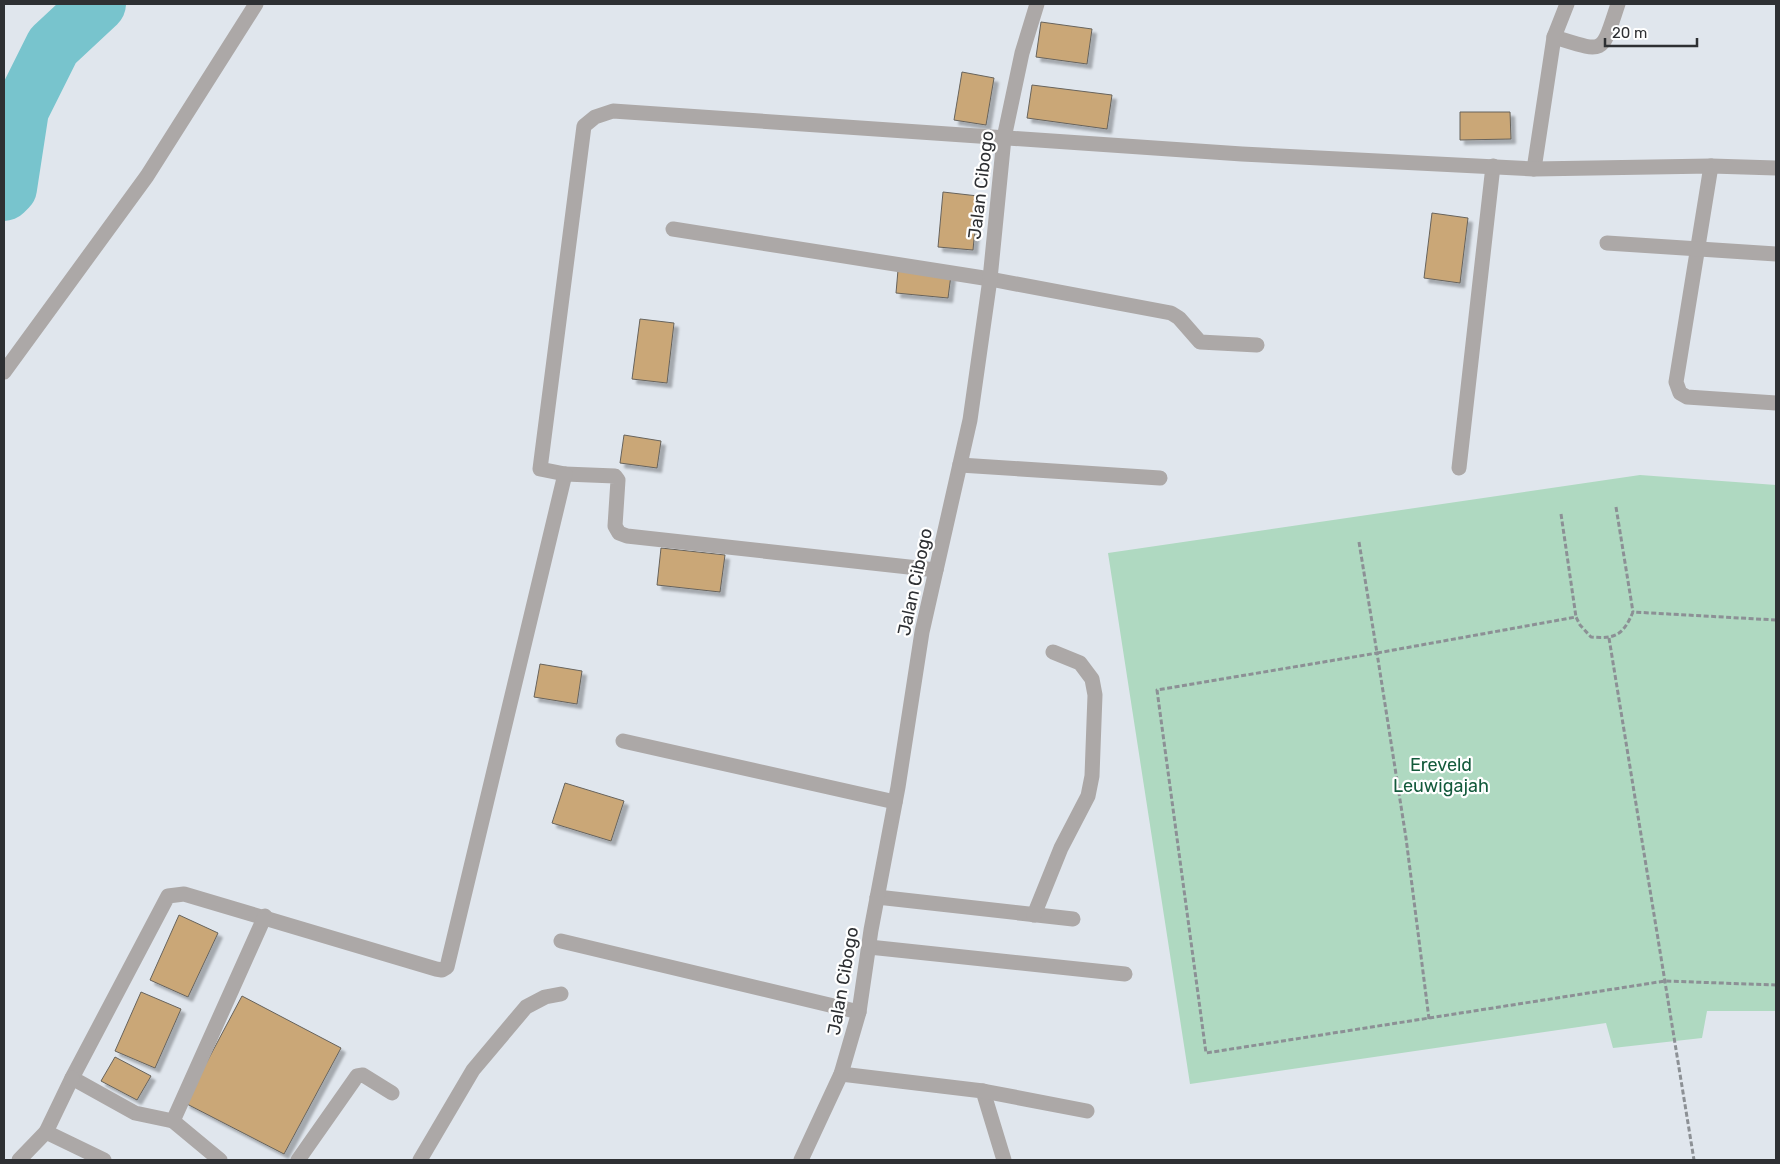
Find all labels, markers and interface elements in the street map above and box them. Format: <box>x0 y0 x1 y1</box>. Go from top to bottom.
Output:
scale bar <box>1605 15 1698 47</box>
text: 20 m <box>1612 24 1647 42</box>
street label: Jalan Cibogo <box>963 129 999 241</box>
street label: Jalan Cibogo <box>893 526 937 638</box>
park label: Ereveld Leuwigajah <box>1393 754 1489 797</box>
street label: Jalan Cibogo <box>823 925 863 1037</box>

